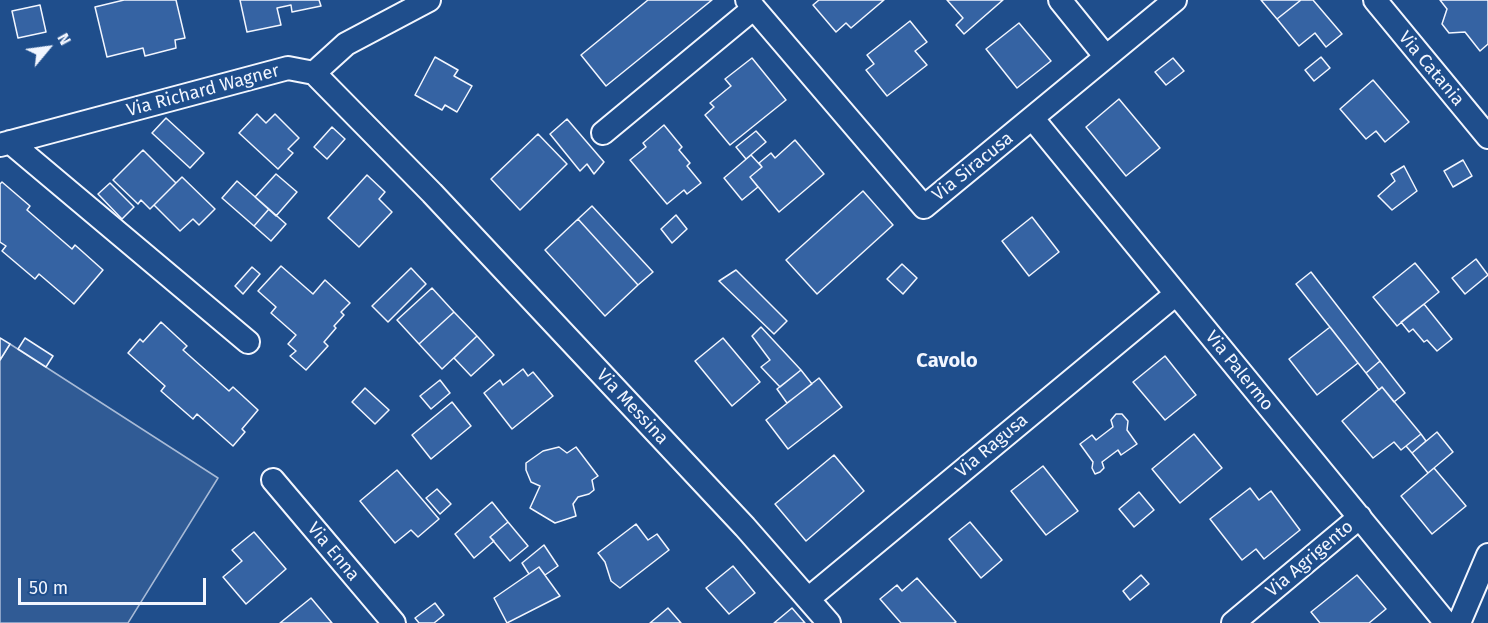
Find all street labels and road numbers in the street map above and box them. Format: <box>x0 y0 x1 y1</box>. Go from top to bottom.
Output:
street label: Via Catania <box>1394 27 1468 111</box>
street label: Via Richard Wagner <box>124 60 282 122</box>
street label: Via Siracusa <box>928 128 1018 206</box>
street label: Via Palermo <box>1200 327 1278 415</box>
street label: Via Messina <box>592 365 672 449</box>
street label: Via Ragusa <box>951 410 1033 482</box>
street label: Via Agrigento <box>1262 516 1358 602</box>
street label: Via Enna <box>302 518 364 586</box>

